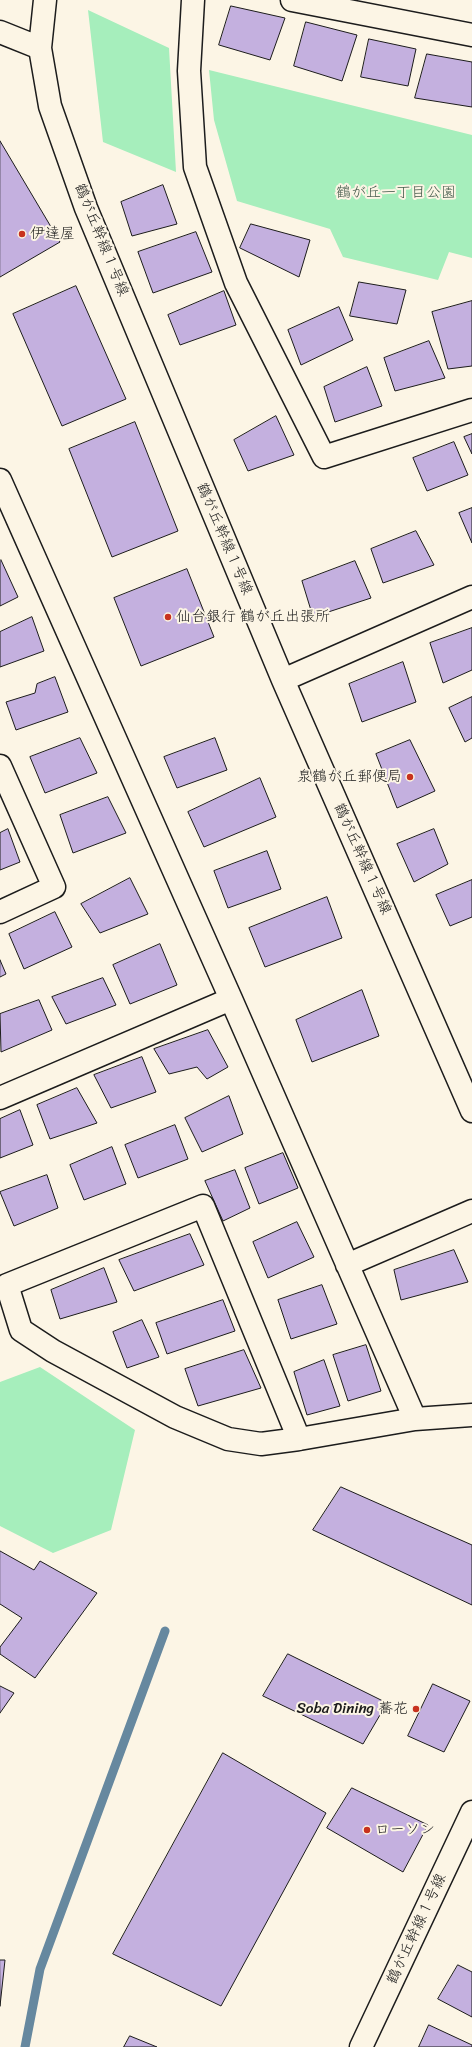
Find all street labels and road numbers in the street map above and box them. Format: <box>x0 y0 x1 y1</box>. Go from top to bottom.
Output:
street label: 鶴が丘幹線１号線 <box>70 181 132 299</box>
street label: 鶴が丘幹線１号線 <box>192 480 256 598</box>
street label: 鶴が丘幹線１号線 <box>329 801 395 917</box>
street label: 鶴が丘幹線１号線 <box>383 1871 451 1987</box>

